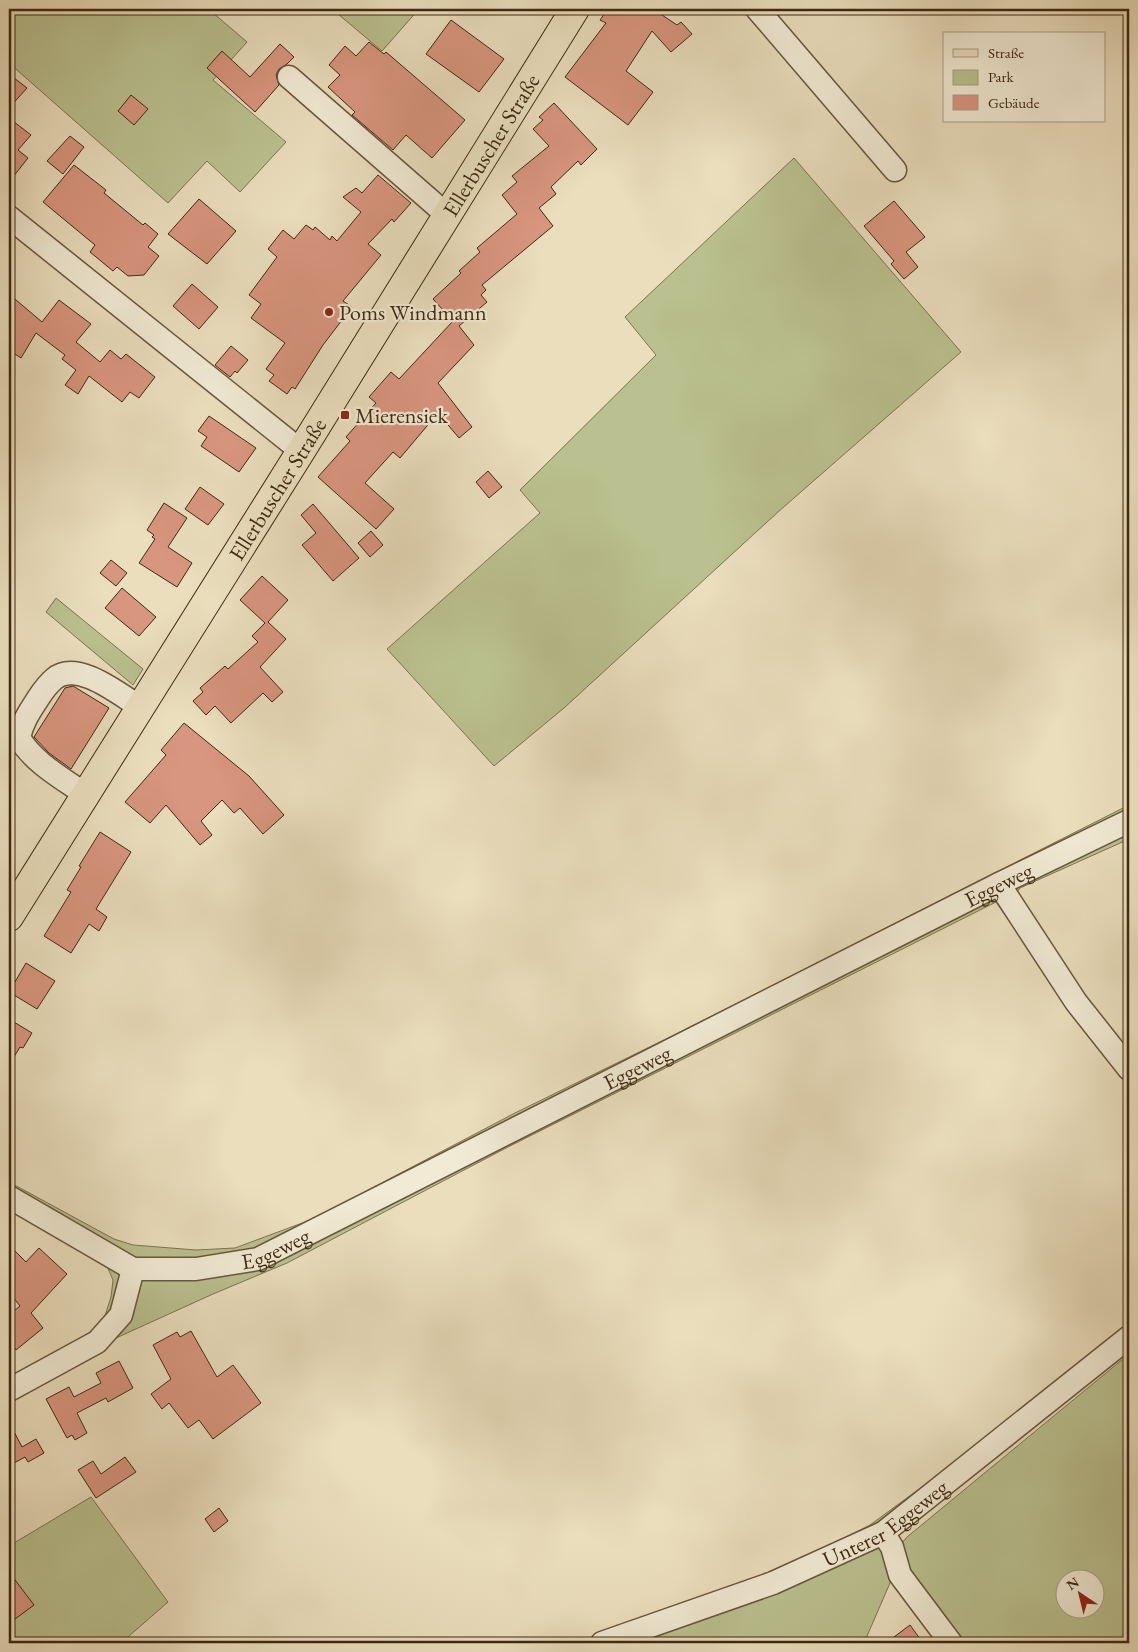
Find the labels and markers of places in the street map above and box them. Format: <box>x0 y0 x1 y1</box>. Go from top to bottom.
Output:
place label: Poms Windmann <box>339 298 487 327</box>
marker: Poms Windmann <box>323 306 335 318</box>
place label: Mierensiek <box>355 401 448 430</box>
marker: Mierensiek <box>339 409 351 421</box>

